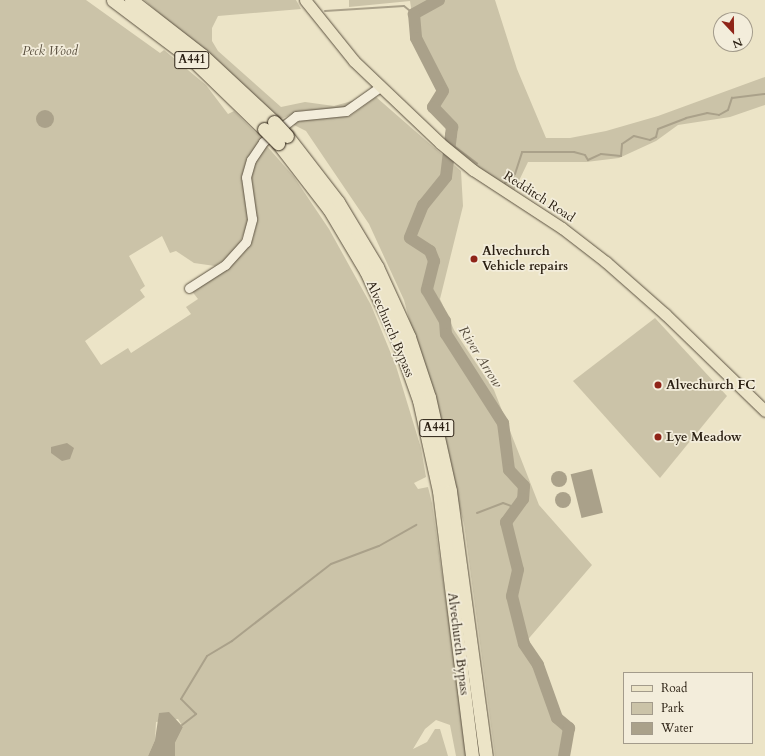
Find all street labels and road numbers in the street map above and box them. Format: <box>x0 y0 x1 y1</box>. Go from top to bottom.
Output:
road number: A441 <box>174 50 210 70</box>
street label: Redditch Road <box>501 168 577 226</box>
street label: Alvechurch Bypass <box>363 278 417 380</box>
road number: A441 <box>419 418 455 438</box>
street label: Alvechurch Bypass <box>444 592 472 696</box>

